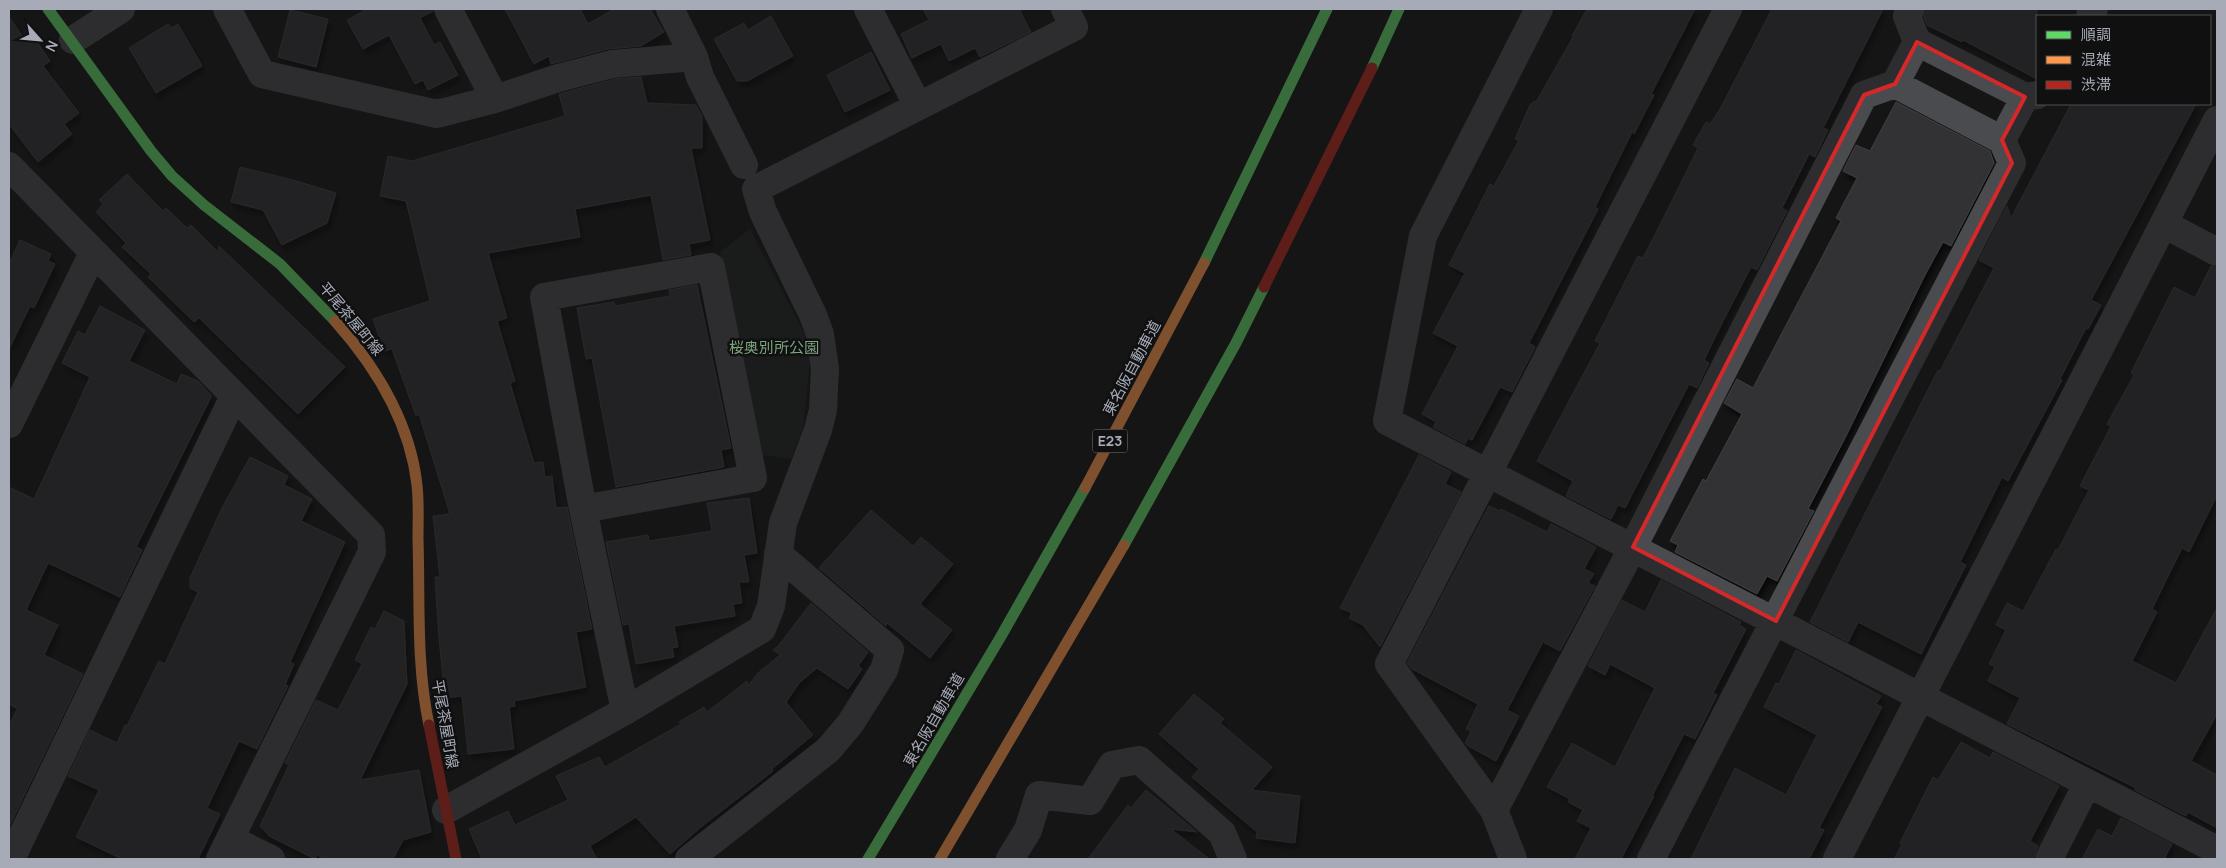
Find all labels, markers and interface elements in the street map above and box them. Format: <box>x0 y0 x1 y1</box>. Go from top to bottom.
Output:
north arrow <box>15 15 65 65</box>
legend <box>2036 15 2211 105</box>
text: 順調 <box>2081 24 2111 45</box>
text: N <box>41 37 63 55</box>
text: 混雑 <box>2081 49 2111 70</box>
text: 渋滞 <box>2081 74 2111 95</box>
street label: 平尾茶屋町線 <box>314 277 388 360</box>
street label: 東名阪自動車道 <box>1098 316 1165 419</box>
park label: 桜奥別所公園 <box>729 337 819 358</box>
road number: E23 <box>1092 430 1128 452</box>
street label: 東名阪自動車道 <box>898 669 969 770</box>
street label: 平尾茶屋町線 <box>427 678 464 770</box>

